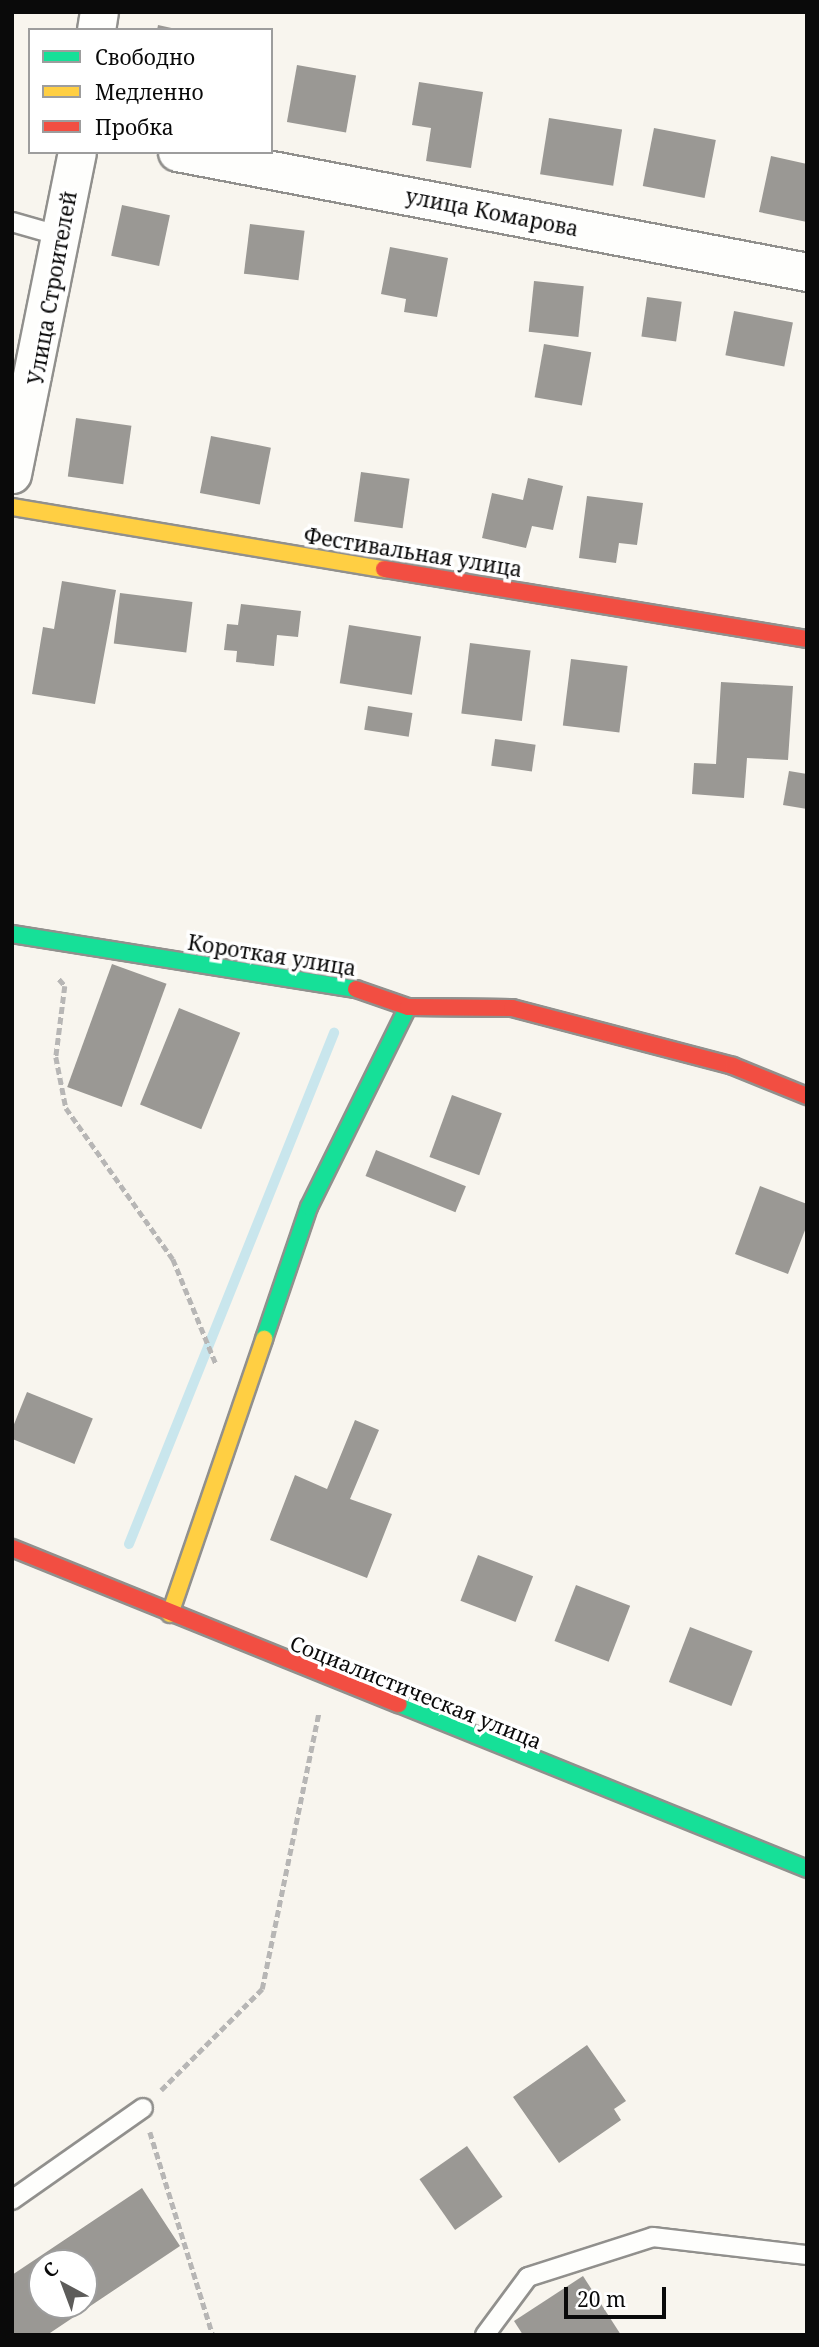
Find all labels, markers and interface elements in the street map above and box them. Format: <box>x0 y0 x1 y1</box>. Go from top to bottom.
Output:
legend <box>28 28 273 154</box>
text: Свободно <box>95 43 195 71</box>
text: Медленно <box>95 78 204 106</box>
text: Пробка <box>95 113 174 141</box>
street label: улица Комарова <box>403 183 581 241</box>
street label: Улица Строителей <box>23 189 81 387</box>
street label: Фестивальная улица <box>302 522 524 582</box>
street label: Короткая улица <box>186 929 358 981</box>
street label: Социалистическая улица <box>286 1630 546 1754</box>
north arrow <box>28 2249 98 2319</box>
text: С <box>37 2256 64 2284</box>
scale bar <box>567 2274 668 2318</box>
text: 20 m <box>577 2285 626 2313</box>

